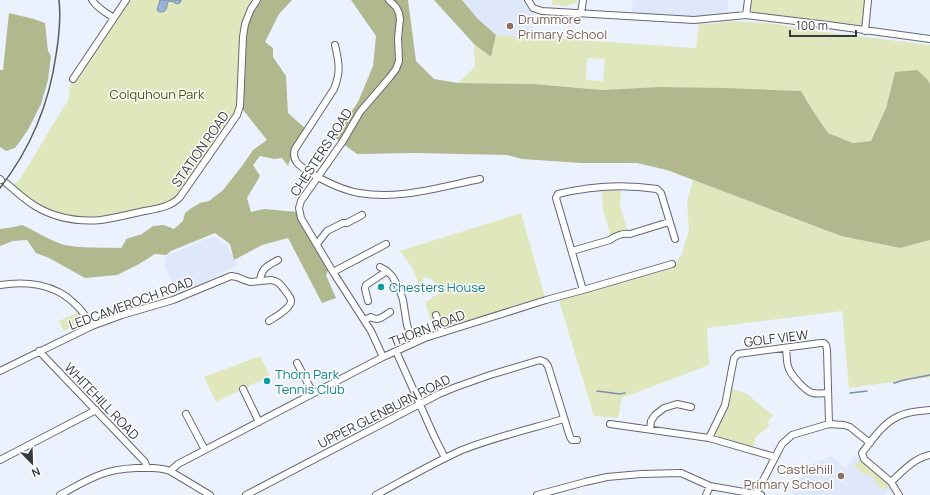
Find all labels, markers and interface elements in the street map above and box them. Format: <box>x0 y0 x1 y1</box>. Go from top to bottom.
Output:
place label: Drummore Primary School <box>518 10 607 43</box>
scale bar <box>790 12 856 38</box>
text: 100 m <box>796 17 828 34</box>
marker: Drummore Primary School <box>505 21 515 31</box>
park label: Colquhoun Park <box>110 85 205 103</box>
street label: CHESTERS ROAD <box>286 104 356 199</box>
street label: STATION ROAD <box>167 107 233 191</box>
street label: LEDCAMEROCH ROAD <box>66 272 196 334</box>
place label: Chesters House <box>389 278 486 296</box>
marker: Chesters House <box>376 282 386 292</box>
street label: THORN ROAD <box>386 305 468 351</box>
street label: GOLF VIEW <box>743 325 809 351</box>
street label: WHITEHILL ROAD <box>61 359 144 444</box>
place label: Thorn Park Tennis Club <box>275 365 345 398</box>
street label: UPPER GLENBURN ROAD <box>315 370 453 452</box>
marker: Thorn Park Tennis Club <box>262 376 272 386</box>
north arrow <box>12 443 52 483</box>
place label: Castlehill Primary School <box>744 460 833 493</box>
text: N <box>29 464 43 481</box>
marker: Castlehill Primary School <box>836 471 846 481</box>

